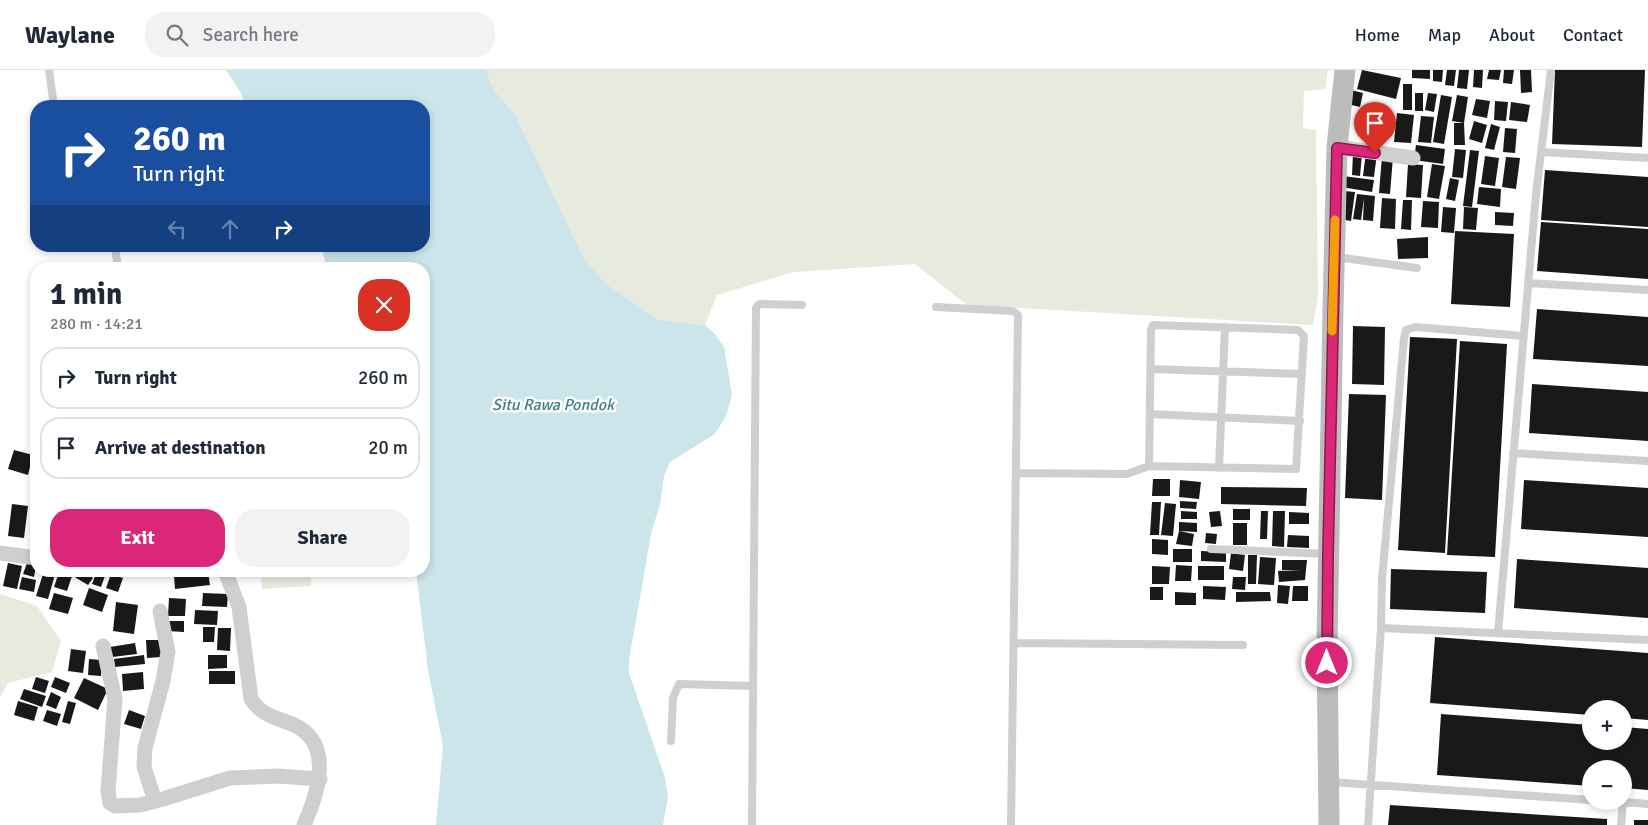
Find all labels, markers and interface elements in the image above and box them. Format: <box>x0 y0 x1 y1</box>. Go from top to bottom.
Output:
search box <box>145 12 495 57</box>
text: Waylane <box>25 20 115 50</box>
icon: search <box>163 21 191 49</box>
text: Search here <box>203 23 299 47</box>
text: Home <box>1355 24 1400 46</box>
text: Map <box>1428 24 1461 46</box>
text: About <box>1489 24 1535 46</box>
text: Contact <box>1563 24 1623 46</box>
pin <box>1354 102 1396 153</box>
icon: arrive <box>1361 109 1389 137</box>
text: 260 m <box>133 117 226 160</box>
icon: right <box>50 120 115 185</box>
text: Turn right <box>133 160 225 187</box>
icon: left <box>163 215 191 243</box>
icon: ahead <box>216 215 244 243</box>
icon: right <box>269 215 297 243</box>
text: 1 min <box>50 276 122 313</box>
button: close <box>358 279 410 331</box>
text: 280 m · 14:21 <box>50 314 143 334</box>
icon: right <box>52 364 80 392</box>
text: Turn right <box>95 366 177 390</box>
text: 260 m <box>358 366 408 390</box>
water label: Situ Rawa Pondok <box>492 395 616 415</box>
icon: arrive <box>52 434 80 462</box>
text: Arrive at destination <box>95 436 266 460</box>
text: 20 m <box>368 436 408 460</box>
button: Exit <box>50 509 225 567</box>
button: Share <box>235 509 410 567</box>
position arrow <box>1300 636 1352 688</box>
map controls <box>1582 700 1632 810</box>
button: + <box>1582 700 1632 750</box>
button: − <box>1582 760 1632 810</box>

